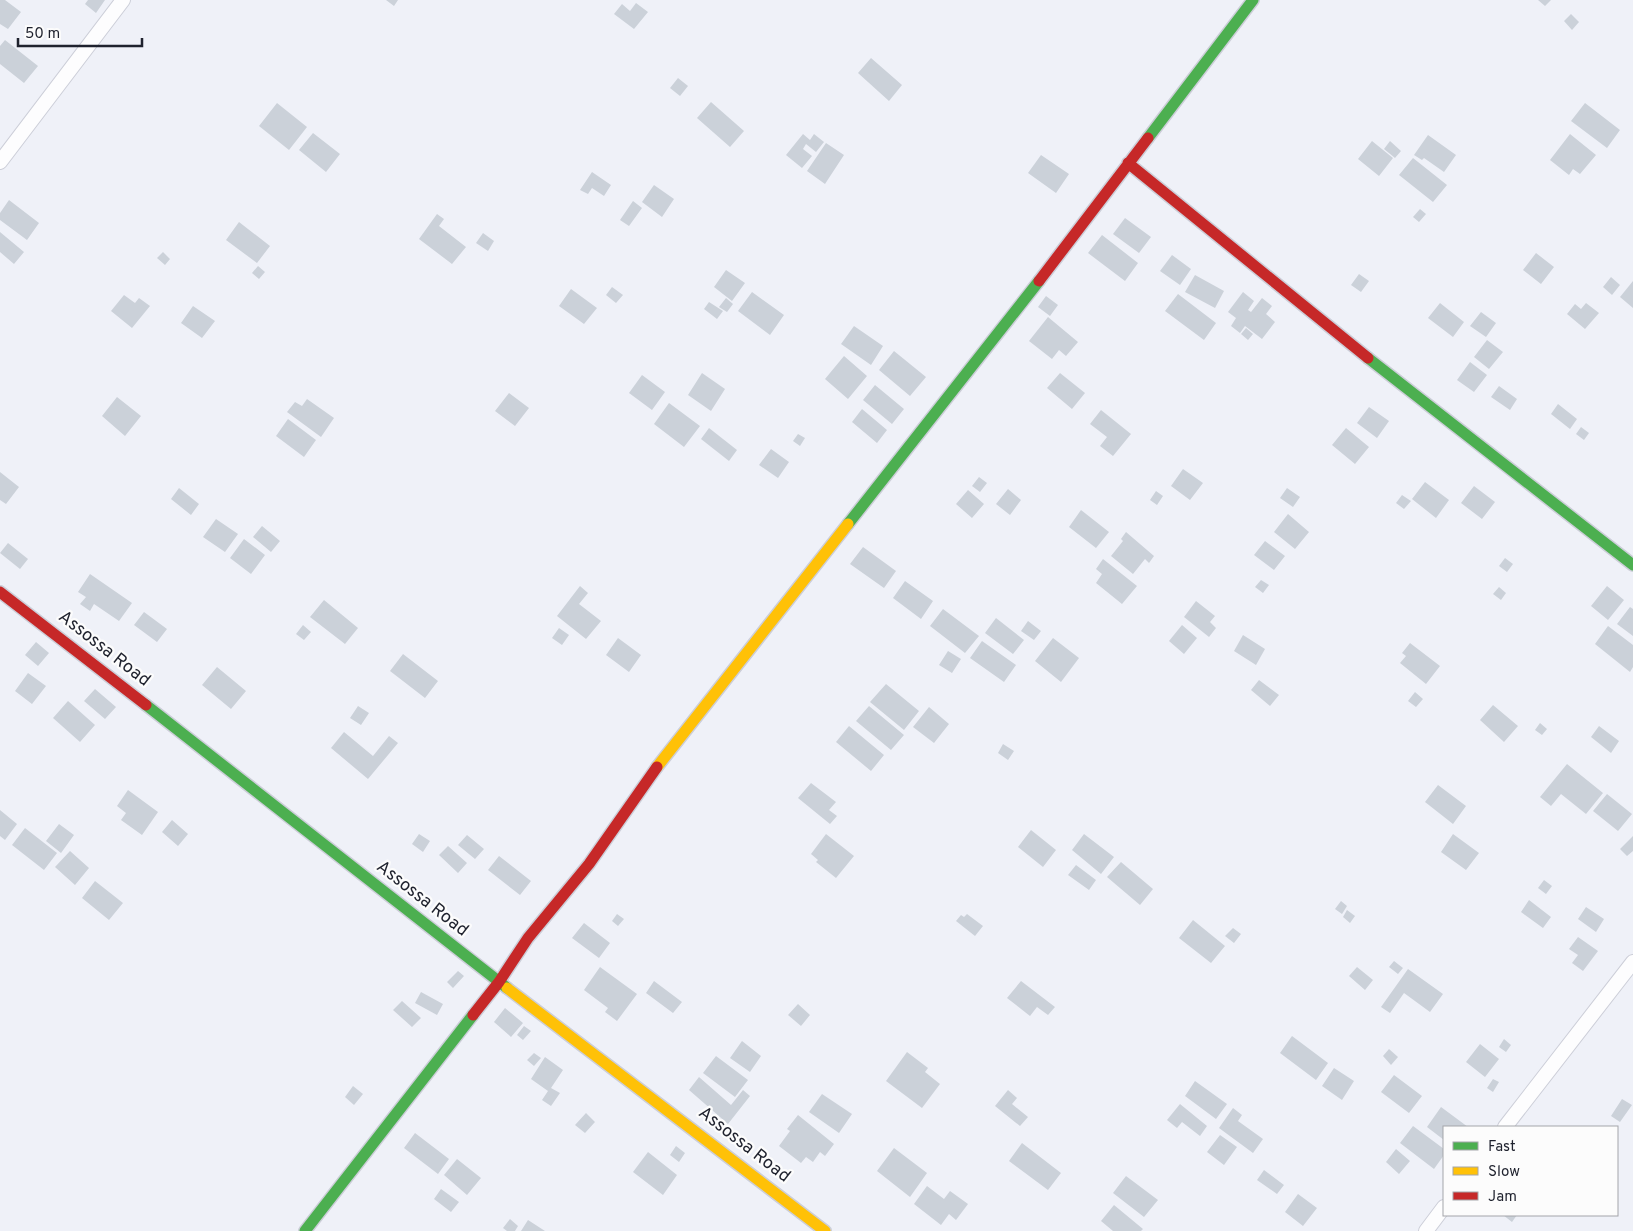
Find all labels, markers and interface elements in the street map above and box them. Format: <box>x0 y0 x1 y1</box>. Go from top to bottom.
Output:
scale bar <box>18 15 141 47</box>
text: 50 m <box>25 25 60 44</box>
street label: Assossa Road <box>53 606 155 692</box>
street label: Assossa Road <box>371 856 473 942</box>
street label: Assossa Road <box>693 1102 795 1188</box>
legend <box>1443 1126 1618 1216</box>
text: Fast <box>1488 1138 1516 1157</box>
text: Slow <box>1488 1163 1520 1182</box>
text: Jam <box>1488 1188 1517 1207</box>

